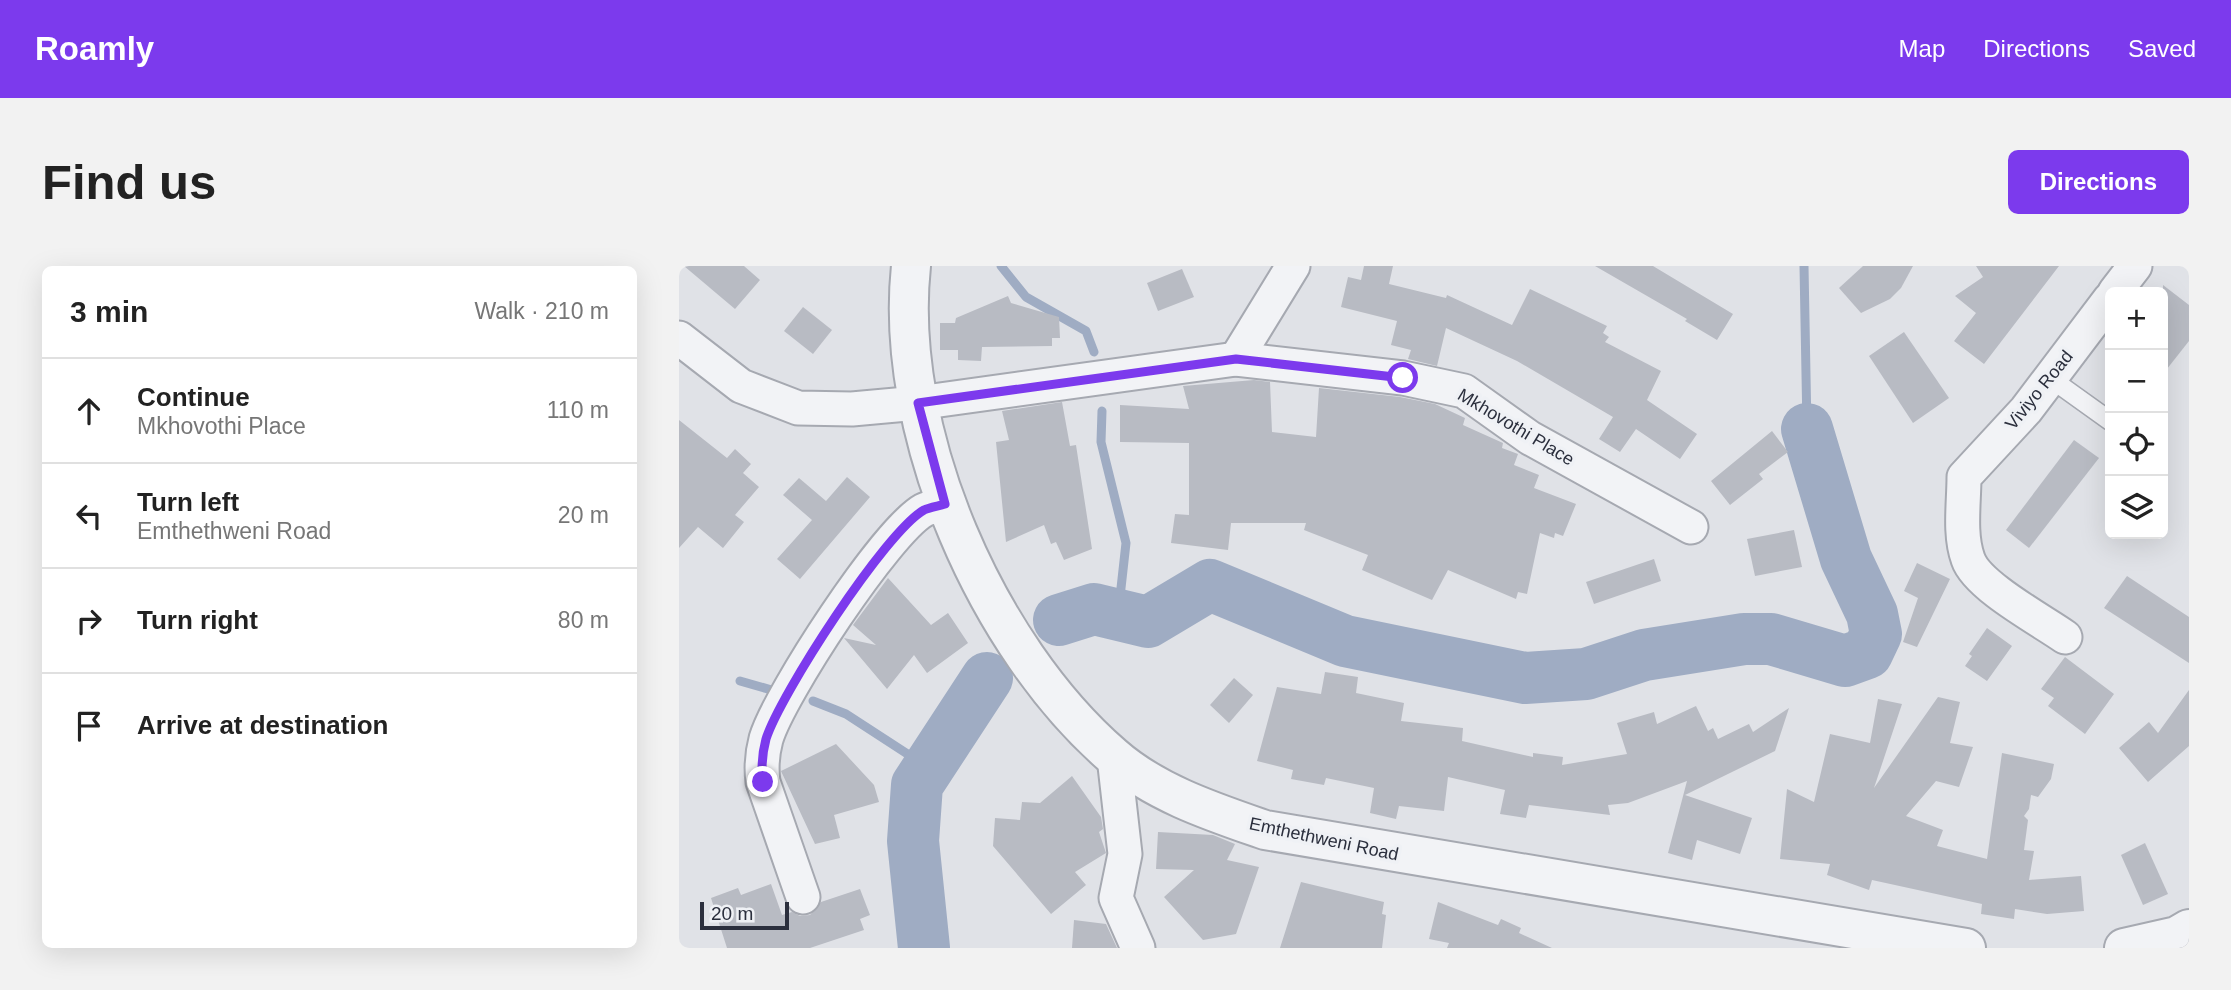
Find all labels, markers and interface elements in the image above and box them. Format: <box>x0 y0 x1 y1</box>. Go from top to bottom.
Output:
text: Roamly <box>35 30 154 67</box>
text: Map <box>1899 35 1945 62</box>
text: Directions <box>1983 35 2090 62</box>
text: Saved <box>2128 35 2196 62</box>
button: Directions <box>2008 150 2189 214</box>
text: Find us <box>42 155 216 209</box>
map controls <box>2105 287 2168 539</box>
button: + <box>2105 287 2168 350</box>
text: 3 min <box>70 295 148 328</box>
text: Walk · 210 m <box>474 298 609 324</box>
street label: Viviyo Road <box>2001 347 2077 433</box>
button: − <box>2105 350 2168 413</box>
route start <box>1387 362 1418 393</box>
text: Continue <box>137 382 250 412</box>
street label: Mkhovothi Place <box>1454 384 1578 470</box>
icon: ahead <box>70 392 108 430</box>
text: 110 m <box>547 397 609 423</box>
text: Mkhovothi Place <box>137 413 306 439</box>
button: locate <box>2105 413 2168 476</box>
button: layers <box>2105 476 2168 539</box>
text: Turn left <box>137 487 239 517</box>
icon: left <box>70 497 108 535</box>
text: 20 m <box>558 502 609 528</box>
text: Emthethweni Road <box>137 518 331 544</box>
icon: right <box>70 602 108 640</box>
text: Turn right <box>137 605 258 635</box>
text: 80 m <box>558 607 609 633</box>
icon: arrive <box>70 707 108 745</box>
text: Arrive at destination <box>137 710 388 740</box>
route end <box>747 766 778 797</box>
street label: Emthethweni Road <box>1248 813 1400 865</box>
scale bar <box>700 899 789 931</box>
text: 20 m <box>711 903 753 924</box>

